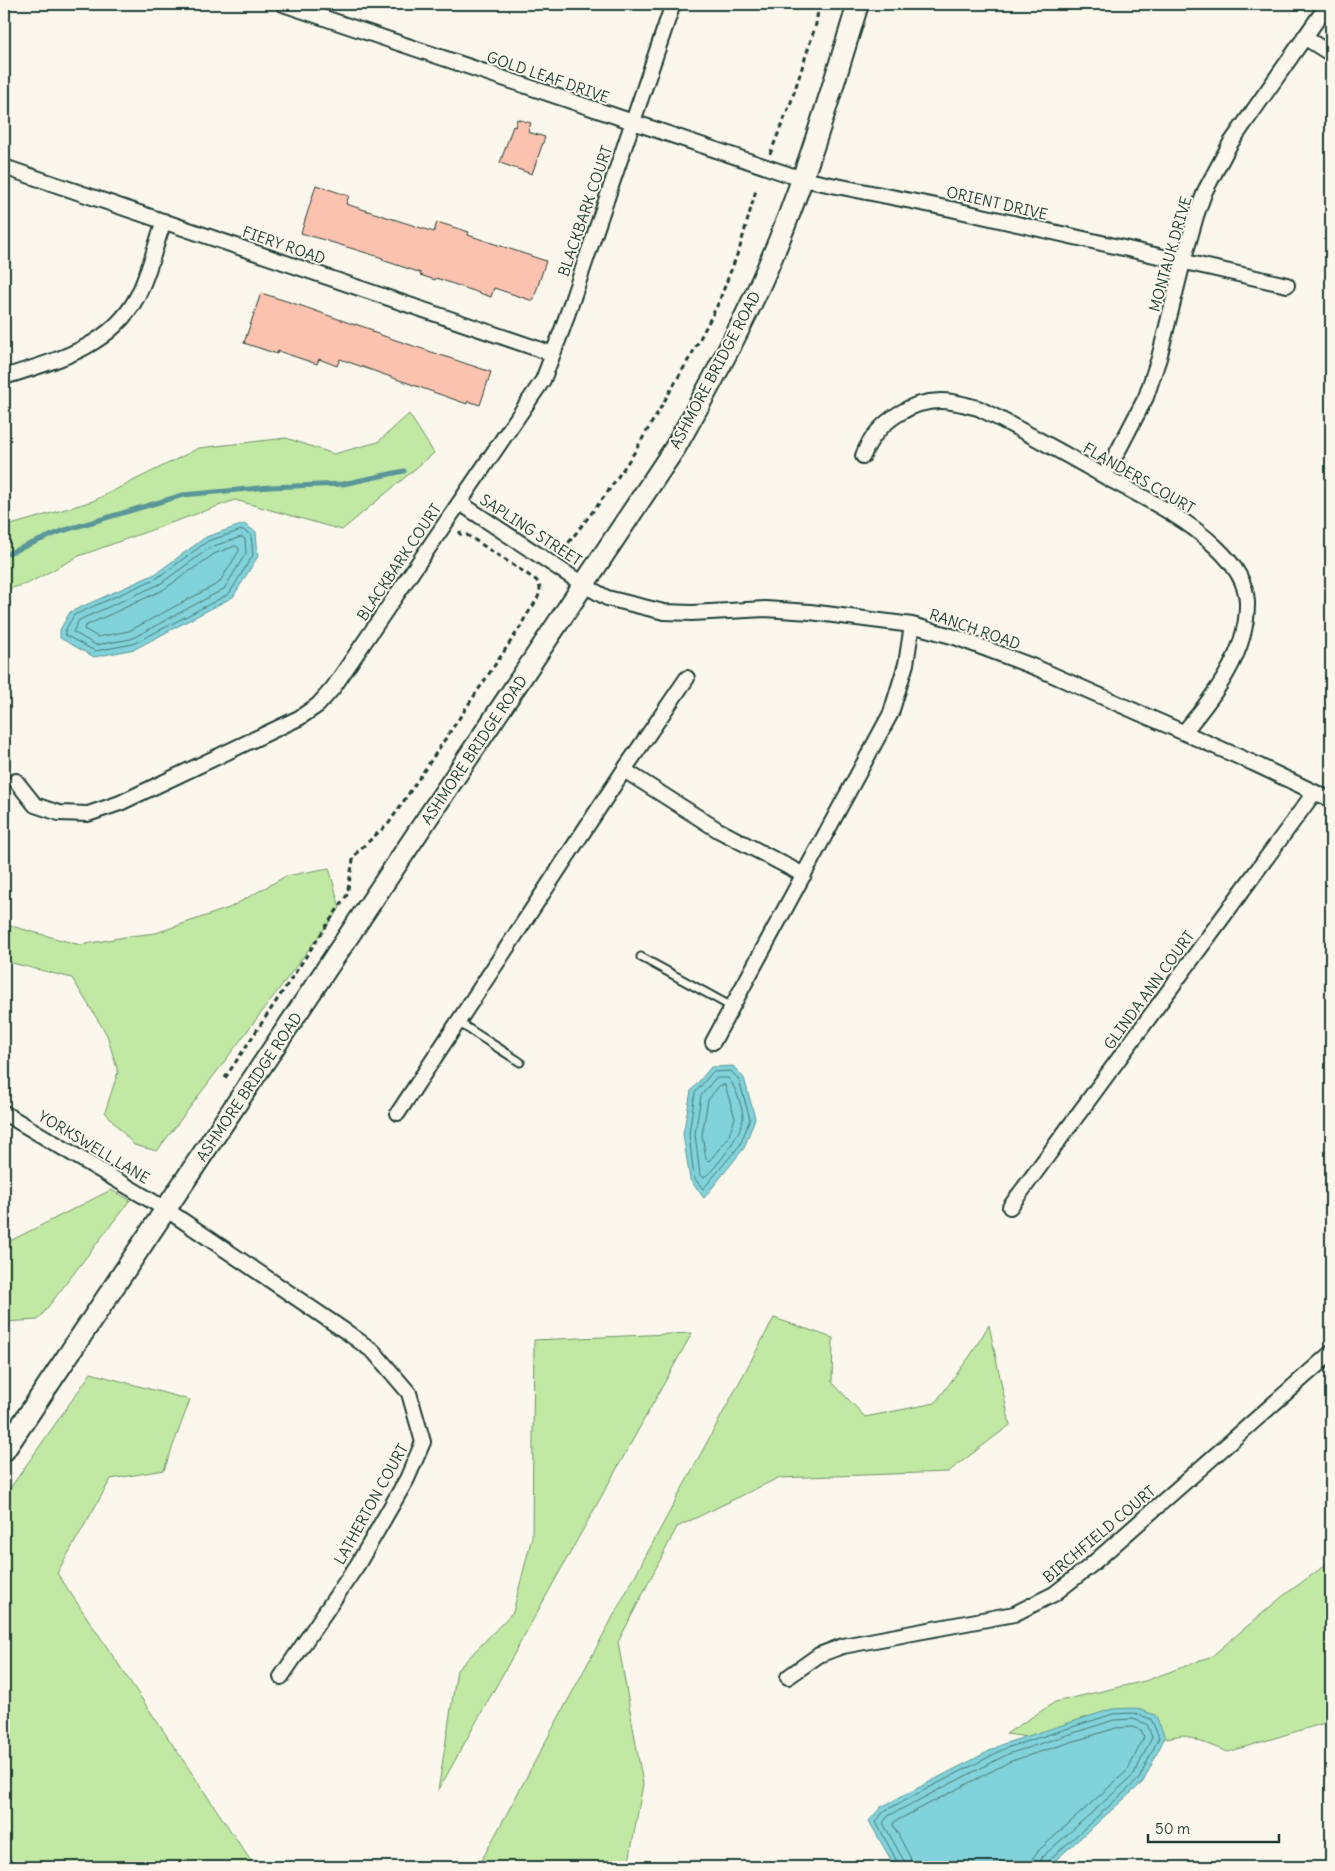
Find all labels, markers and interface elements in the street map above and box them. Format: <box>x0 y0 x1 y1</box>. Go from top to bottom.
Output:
street label: GOLD LEAF DRIVE <box>484 47 612 107</box>
street label: BLACKBARK COURT <box>554 143 616 279</box>
street label: ORIENT DRIVE <box>945 182 1050 224</box>
street label: MONTAUK DRIVE <box>1144 194 1196 314</box>
street label: FIERY ROAD <box>240 222 328 268</box>
street label: ASHMORE BRIDGE ROAD <box>665 288 765 452</box>
street label: FLANDERS COURT <box>1080 438 1198 518</box>
street label: SAPLING STREET <box>477 490 586 570</box>
street label: BLACKBARK COURT <box>353 500 445 624</box>
street label: RANCH ROAD <box>927 605 1023 653</box>
street label: ASHMORE BRIDGE ROAD <box>417 672 531 828</box>
street label: GLINDA ANN COURT <box>1100 927 1199 1053</box>
street label: ASHMORE BRIDGE ROAD <box>192 1009 306 1165</box>
street label: YORKSWELL LANE <box>35 1106 153 1188</box>
street label: LATHERTON COURT <box>330 1440 412 1568</box>
street label: BIRCHFIELD COURT <box>1039 1481 1159 1587</box>
scale bar <box>1148 1811 1279 1843</box>
text: 50 m <box>1155 1819 1190 1838</box>

